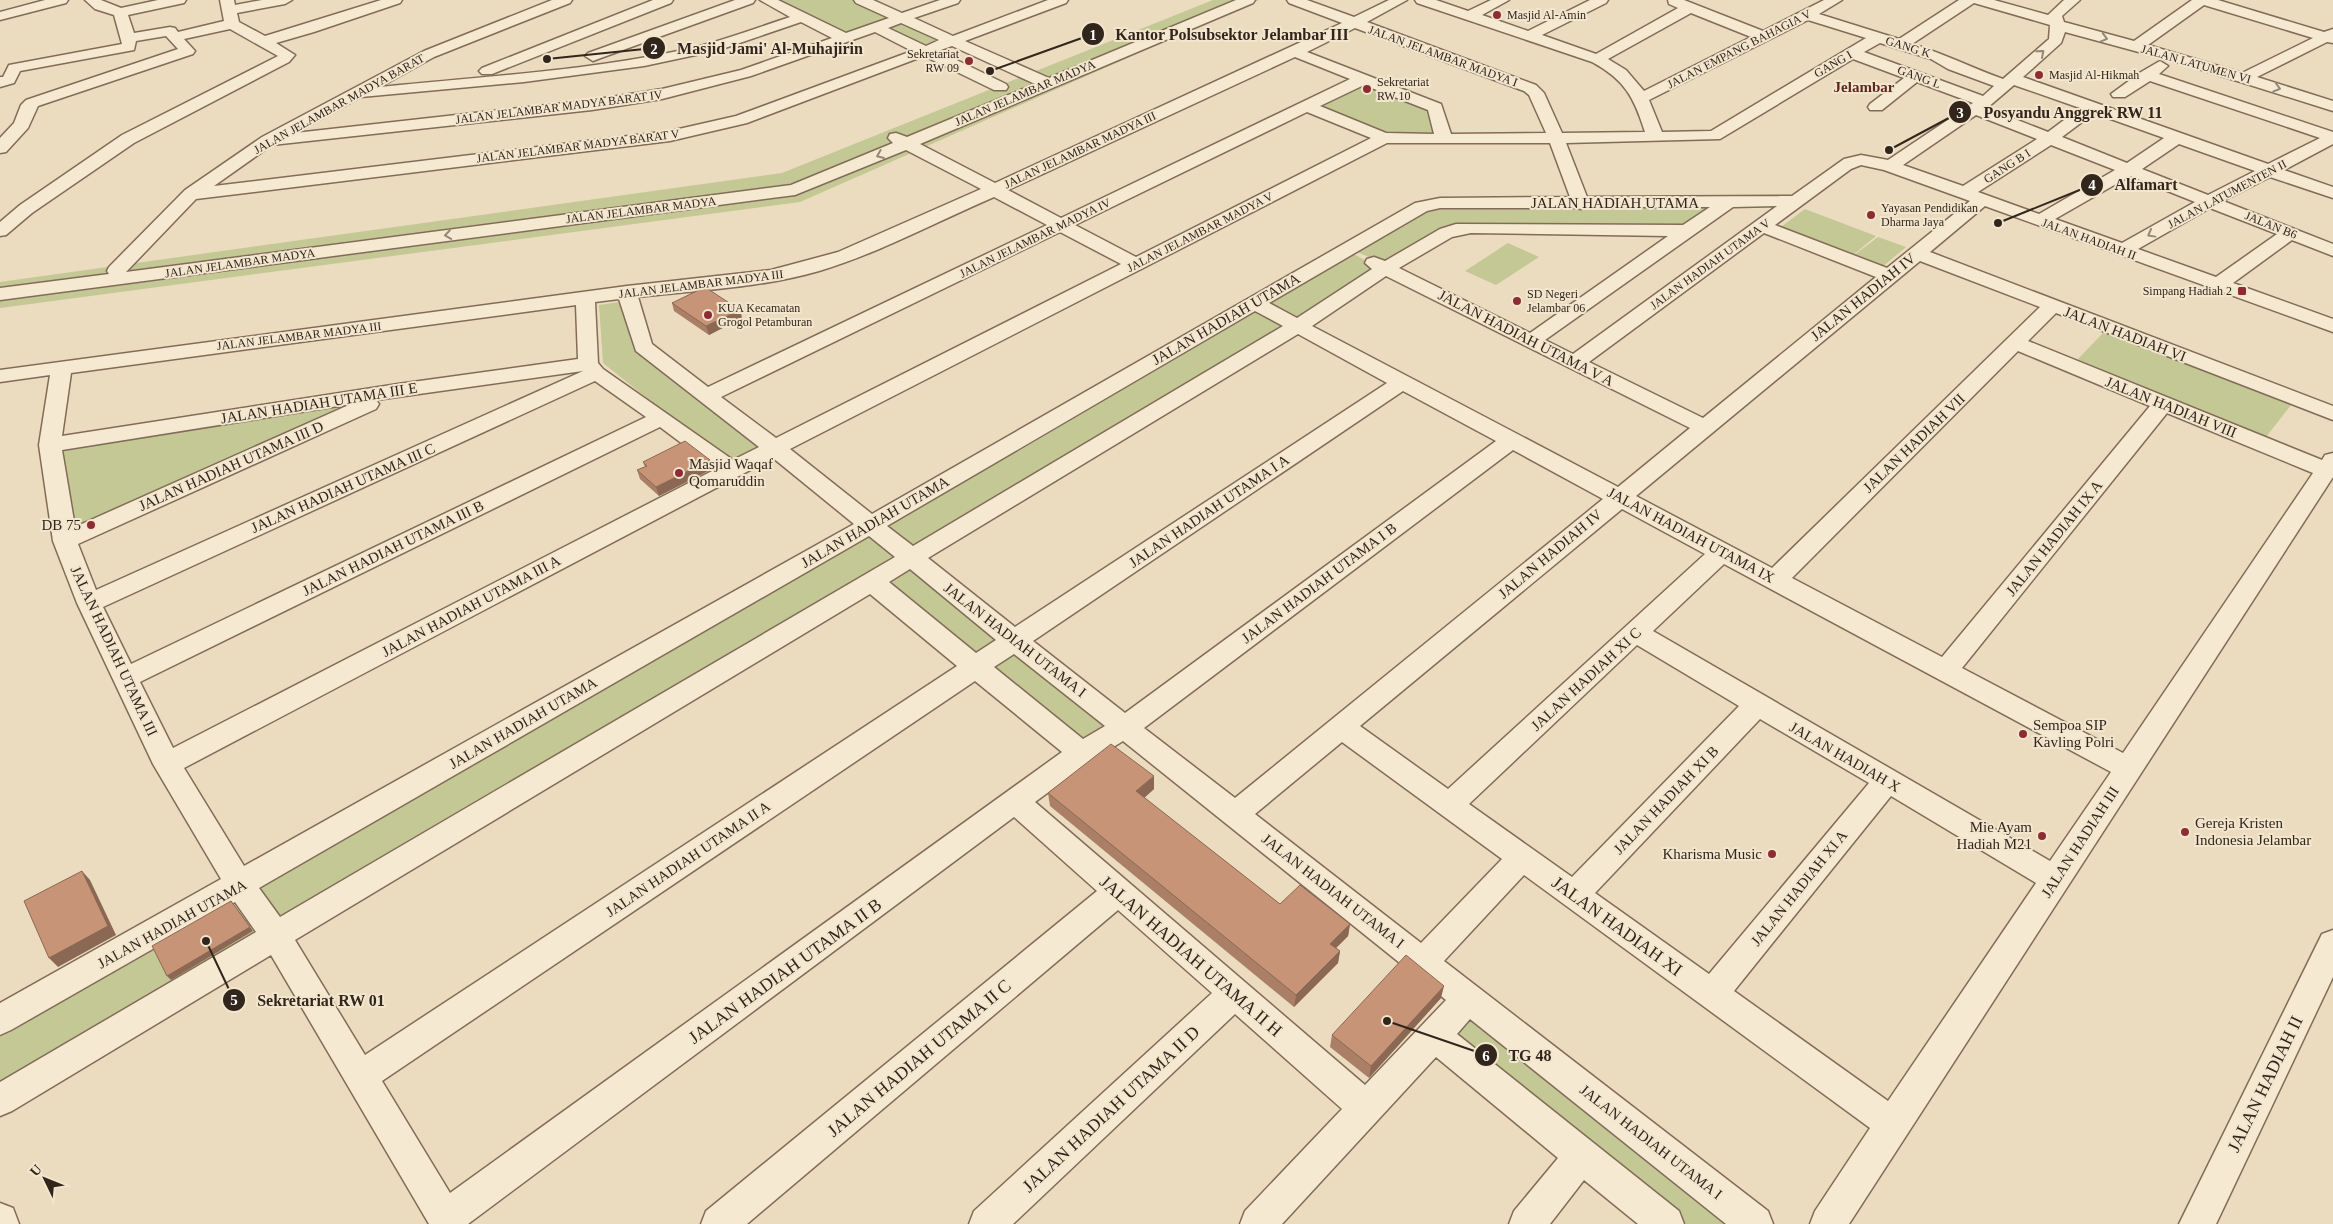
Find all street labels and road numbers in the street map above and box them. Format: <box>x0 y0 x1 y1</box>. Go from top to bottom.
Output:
street label: JALAN EMPANG BAHAGIA V <box>1665 6 1814 91</box>
street label: JALAN JELAMBAR MADYA I <box>1367 22 1519 90</box>
street label: GANG K <box>1884 34 1933 61</box>
street label: JALAN LATUMEN VI <box>2139 42 2253 86</box>
street label: GANG I <box>1811 48 1855 80</box>
street label: JALAN JELAMBAR MADYA BARAT <box>251 51 427 157</box>
street label: JALAN JELAMBAR MADYA <box>953 57 1098 129</box>
street label: GANG L <box>1895 63 1943 91</box>
street label: JALAN JELAMBAR MADYA BARAT IV <box>455 87 664 127</box>
street label: JALAN JELAMBAR MADYA III <box>1002 109 1158 191</box>
street label: JALAN JELAMBAR MADYA BARAT V <box>476 127 681 165</box>
street label: GANG B I <box>1981 146 2033 186</box>
street label: JALAN LATUMENTEN II <box>2165 157 2289 231</box>
street label: JALAN JELAMBAR MADYA V <box>1125 189 1276 275</box>
street label: JALAN JELAMBAR MADYA <box>565 194 717 226</box>
street label: JALAN JELAMBAR MADYA IV <box>957 195 1113 281</box>
street label: JALAN HADIAH UTAMA <box>1531 195 1699 211</box>
street label: JALAN B6 <box>2243 208 2299 242</box>
street label: JALAN HADIAH UTAMA V <box>1647 215 1773 312</box>
street label: JALAN HADIAH II <box>2040 215 2138 263</box>
street label: JALAN JELAMBAR MADYA <box>164 245 316 280</box>
street label: JALAN HADIAH IV <box>1807 250 1919 344</box>
street label: JALAN JELAMBAR MADYA III <box>618 267 784 301</box>
street label: JALAN HADIAH UTAMA <box>1149 270 1303 368</box>
street label: JALAN HADIAH UTAMA V A <box>1436 287 1617 389</box>
street label: JALAN HADIAH VI <box>2062 303 2188 365</box>
street label: JALAN JELAMBAR MADYA III <box>216 319 382 353</box>
street label: JALAN HADIAH VIII <box>2103 373 2239 441</box>
street label: JALAN HADIAH UTAMA III E <box>220 380 418 426</box>
street label: JALAN HADIAH VII <box>1860 390 1968 496</box>
street label: JALAN HADIAH UTAMA III D <box>136 418 326 514</box>
street label: JALAN HADIAH UTAMA III C <box>249 440 437 536</box>
street label: JALAN HADIAH UTAMA I A <box>1126 451 1292 571</box>
street label: JALAN HADIAH UTAMA <box>798 473 952 571</box>
street label: JALAN HADIAH IX A <box>2003 477 2106 599</box>
street label: JALAN HADIAH UTAMA IX <box>1605 484 1777 586</box>
street label: JALAN HADIAH UTAMA III B <box>300 497 486 599</box>
street label: JALAN HADIAH IV <box>1495 506 1605 602</box>
street label: JALAN HADIAH UTAMA I B <box>1238 520 1400 646</box>
street label: JALAN HADIAH UTAMA III A <box>379 552 563 660</box>
street label: JALAN HADIAH UTAMA III <box>67 563 161 739</box>
street label: JALAN HADIAH UTAMA I <box>941 580 1089 700</box>
street label: JALAN HADIAH XI C <box>1528 624 1644 734</box>
street label: JALAN HADIAH UTAMA <box>446 674 600 772</box>
street label: JALAN HADIAH X <box>1787 719 1903 795</box>
street label: JALAN HADIAH XI B <box>1610 743 1722 857</box>
street label: JALAN HADIAH III <box>2038 783 2122 901</box>
street label: JALAN HADIAH UTAMA II A <box>603 798 773 920</box>
street label: JALAN HADIAH XI A <box>1748 827 1851 949</box>
street label: JALAN HADIAH UTAMA I <box>1259 831 1407 951</box>
street label: JALAN HADIAH UTAMA II H <box>1096 872 1286 1040</box>
street label: JALAN HADIAH XI <box>1548 872 1686 980</box>
street label: JALAN HADIAH UTAMA <box>95 876 249 972</box>
street label: JALAN HADIAH UTAMA II B <box>685 894 885 1048</box>
street label: JALAN HADIAH UTAMA II C <box>823 975 1015 1141</box>
street label: JALAN HADIAH II <box>2223 1013 2307 1155</box>
street label: JALAN HADIAH UTAMA II D <box>1018 1022 1204 1196</box>
street label: JALAN HADIAH UTAMA I <box>1577 1082 1725 1202</box>

